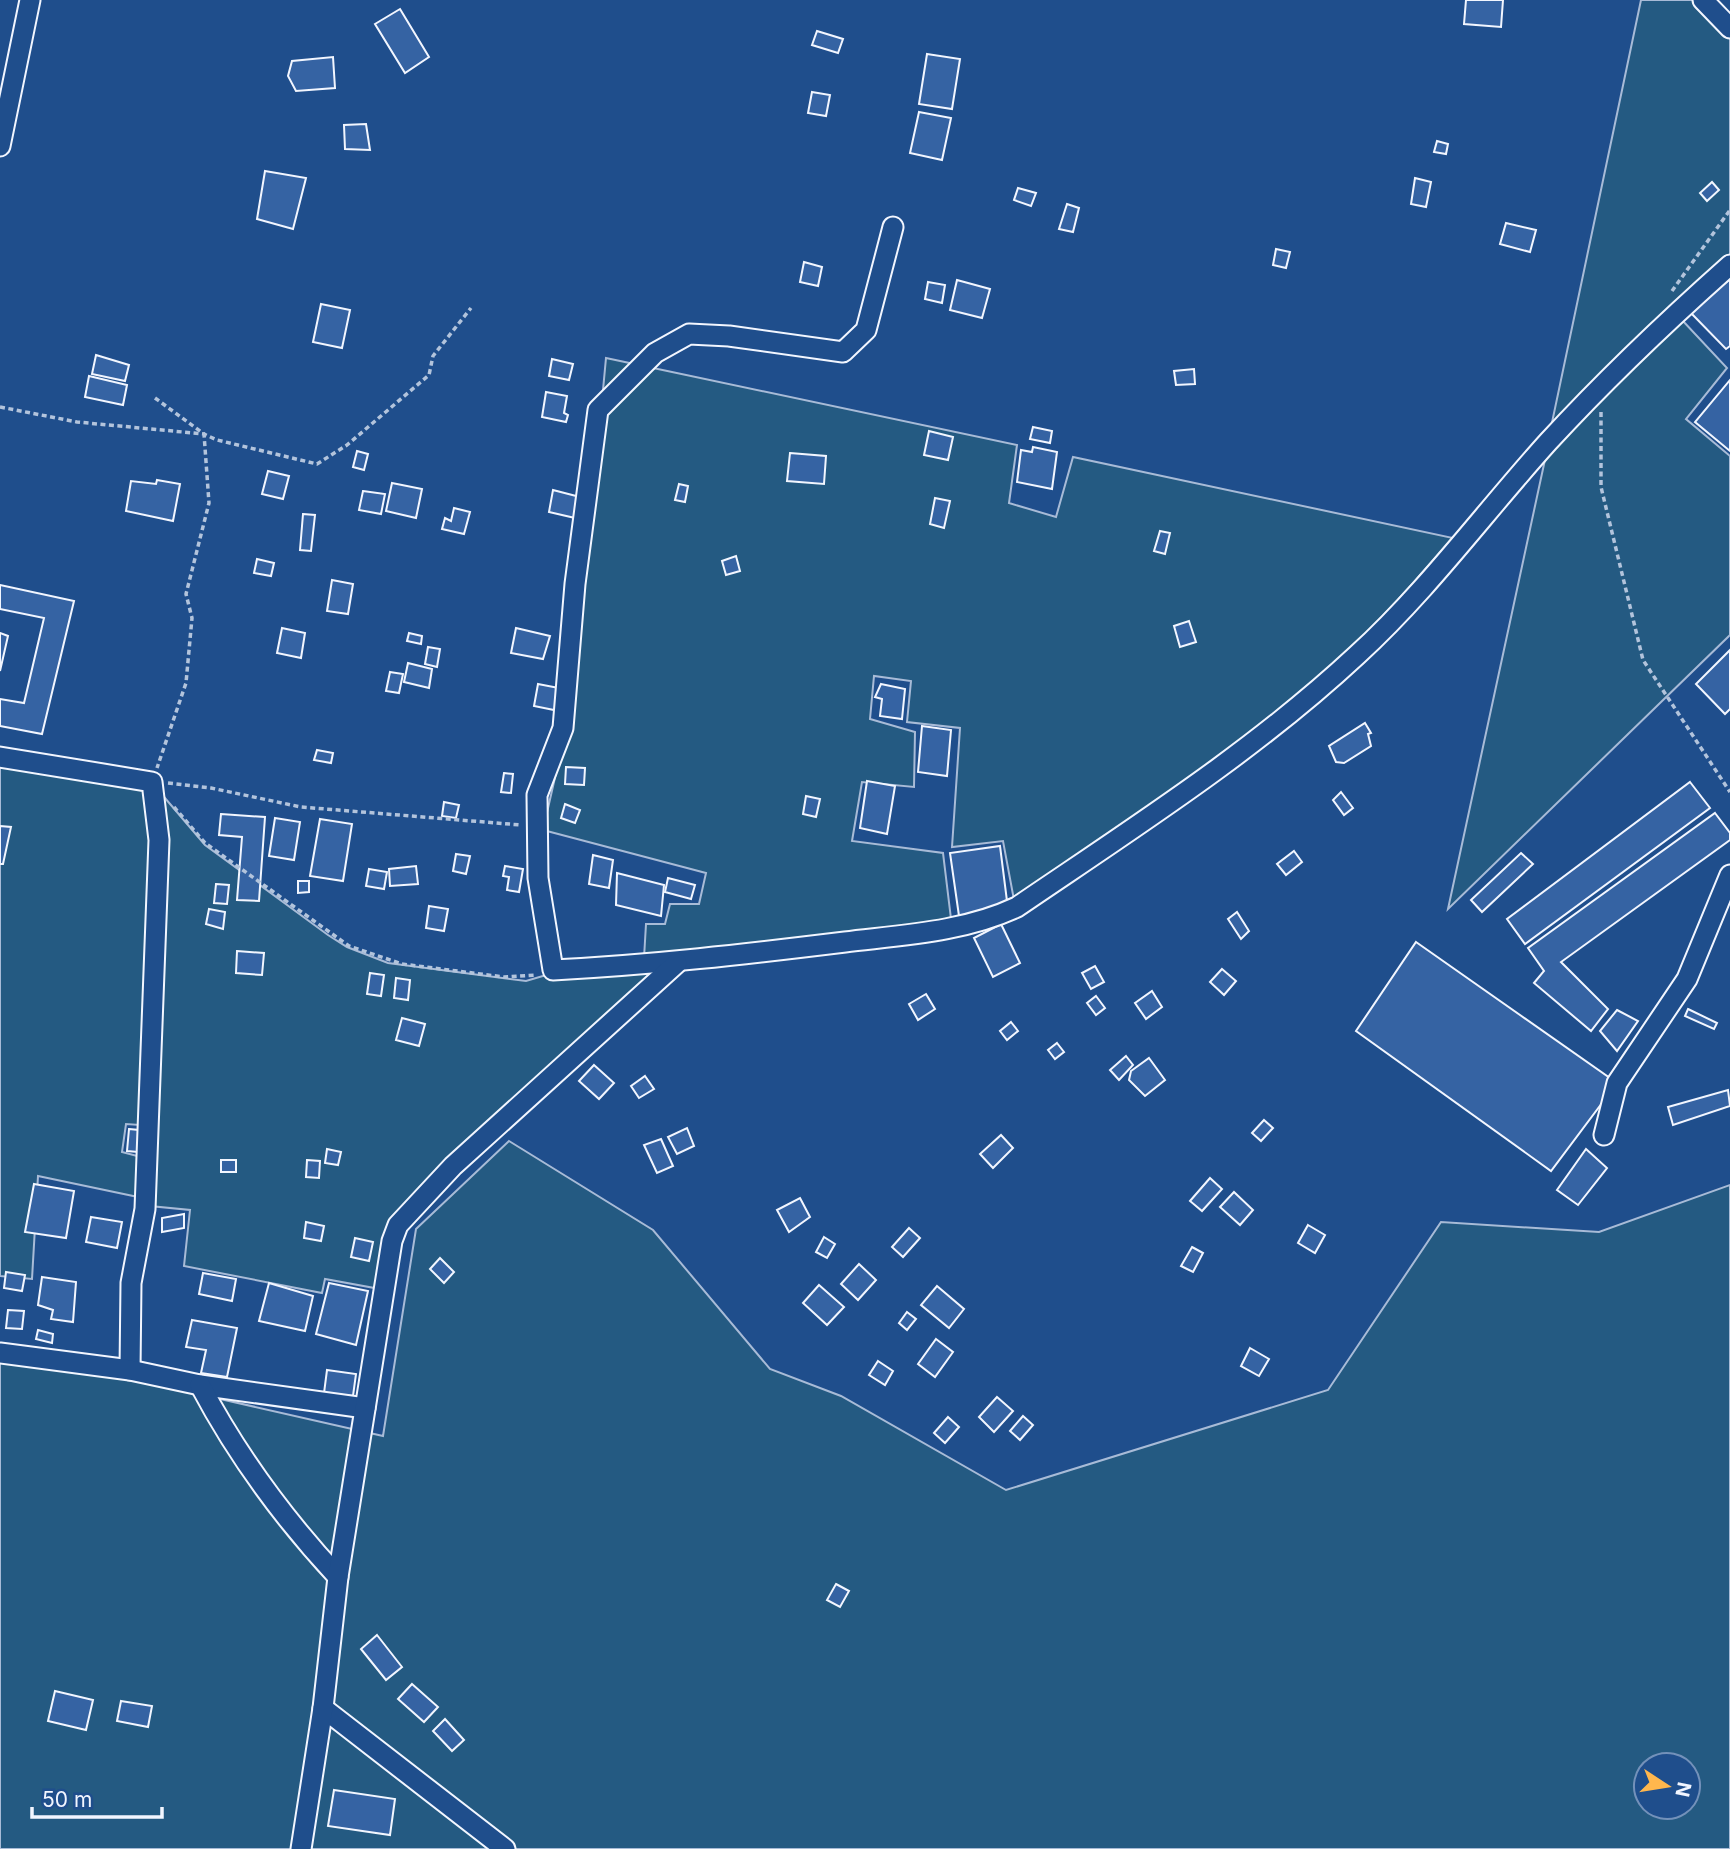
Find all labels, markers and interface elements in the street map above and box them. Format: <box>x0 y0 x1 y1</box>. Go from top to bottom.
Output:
north arrow <box>1632 1751 1702 1821</box>
scale bar <box>32 1776 161 1820</box>
text: N <box>1670 1780 1696 1799</box>
text: 50 m <box>42 1787 92 1812</box>

